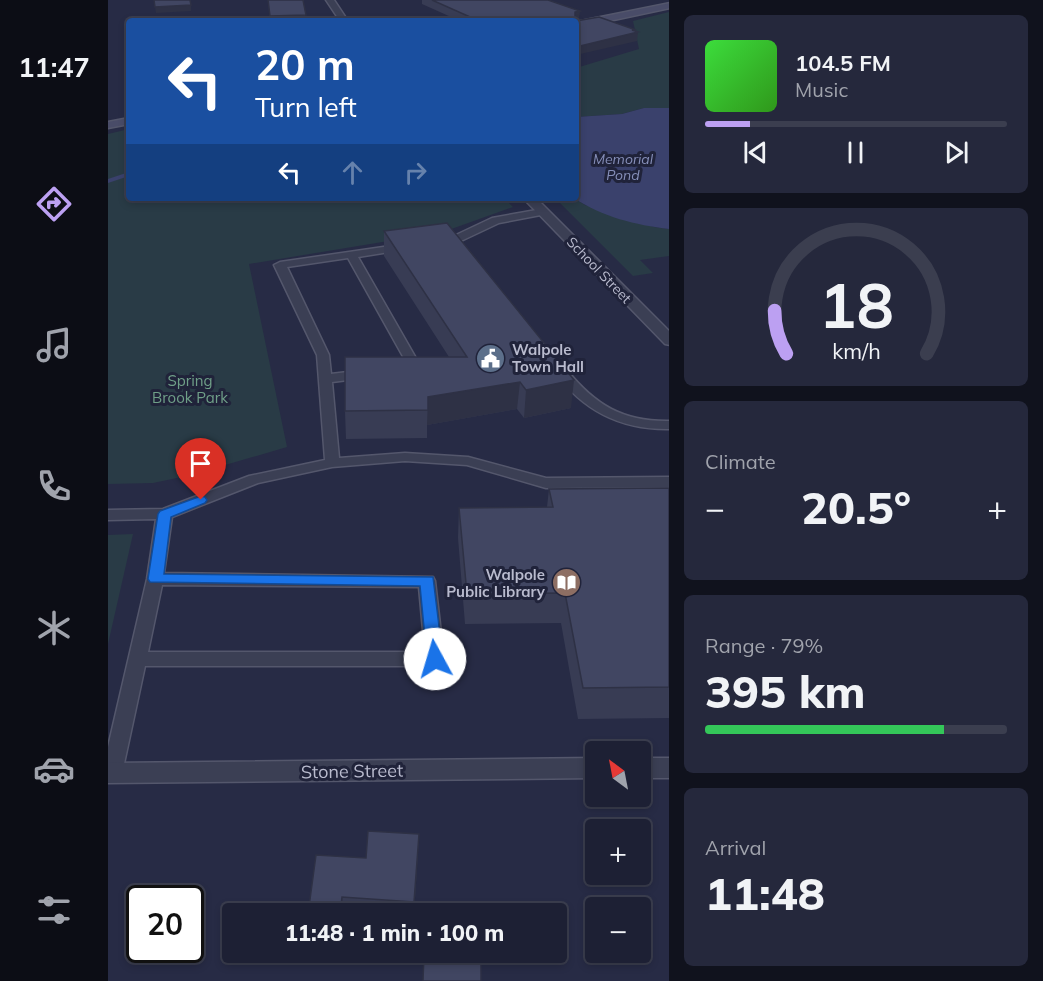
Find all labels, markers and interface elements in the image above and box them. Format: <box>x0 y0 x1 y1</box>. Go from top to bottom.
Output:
text: 20 m <box>255 38 355 91</box>
icon: left <box>156 42 234 120</box>
text: 104.5 FM <box>795 49 891 77</box>
text: 11:47 <box>18 50 90 84</box>
text: Music <box>795 77 848 102</box>
text: Turn left <box>255 90 357 124</box>
icon: previous <box>739 136 772 169</box>
icon: pause <box>839 136 872 169</box>
icon: next <box>940 136 973 169</box>
water label: Memorial Pond <box>593 150 654 184</box>
icon: left <box>273 156 306 189</box>
icon: ahead <box>336 156 369 189</box>
icon: right <box>399 156 432 189</box>
icon: directions <box>33 183 75 225</box>
street label: School Street <box>563 233 635 307</box>
text: 18 <box>819 265 893 344</box>
icon: music <box>33 324 75 366</box>
text: km/h <box>832 338 880 365</box>
place label: Walpole Town Hall <box>512 340 584 376</box>
public building icon: Walpole Town Hall <box>475 342 507 374</box>
park label: Spring Brook Park <box>152 371 228 407</box>
pin <box>175 438 226 500</box>
icon: arrive <box>184 447 217 480</box>
text: Climate <box>705 449 776 474</box>
icon: phone <box>33 465 75 507</box>
text: 20.5° <box>801 479 911 535</box>
text: − <box>705 487 725 528</box>
text: + <box>987 487 1007 528</box>
place label: Walpole Public Library <box>446 565 546 601</box>
library icon: Walpole Public Library <box>550 567 582 599</box>
icon: climate <box>33 607 75 649</box>
position arrow <box>403 627 467 691</box>
text: Range · 79% <box>705 633 823 658</box>
text: 395 km <box>705 663 866 719</box>
north arrow <box>585 741 651 807</box>
map controls <box>585 741 651 963</box>
icon: car <box>33 748 75 790</box>
street label: Stone Street <box>301 759 403 783</box>
button: + <box>585 819 651 885</box>
text: Arrival <box>705 835 766 860</box>
text: 11:48 <box>705 865 825 921</box>
speed limit sign: 20 <box>126 885 204 963</box>
icon: filters <box>33 889 75 931</box>
button: − <box>585 897 651 963</box>
text: 11:48 · 1 min · 100 m <box>285 919 504 947</box>

